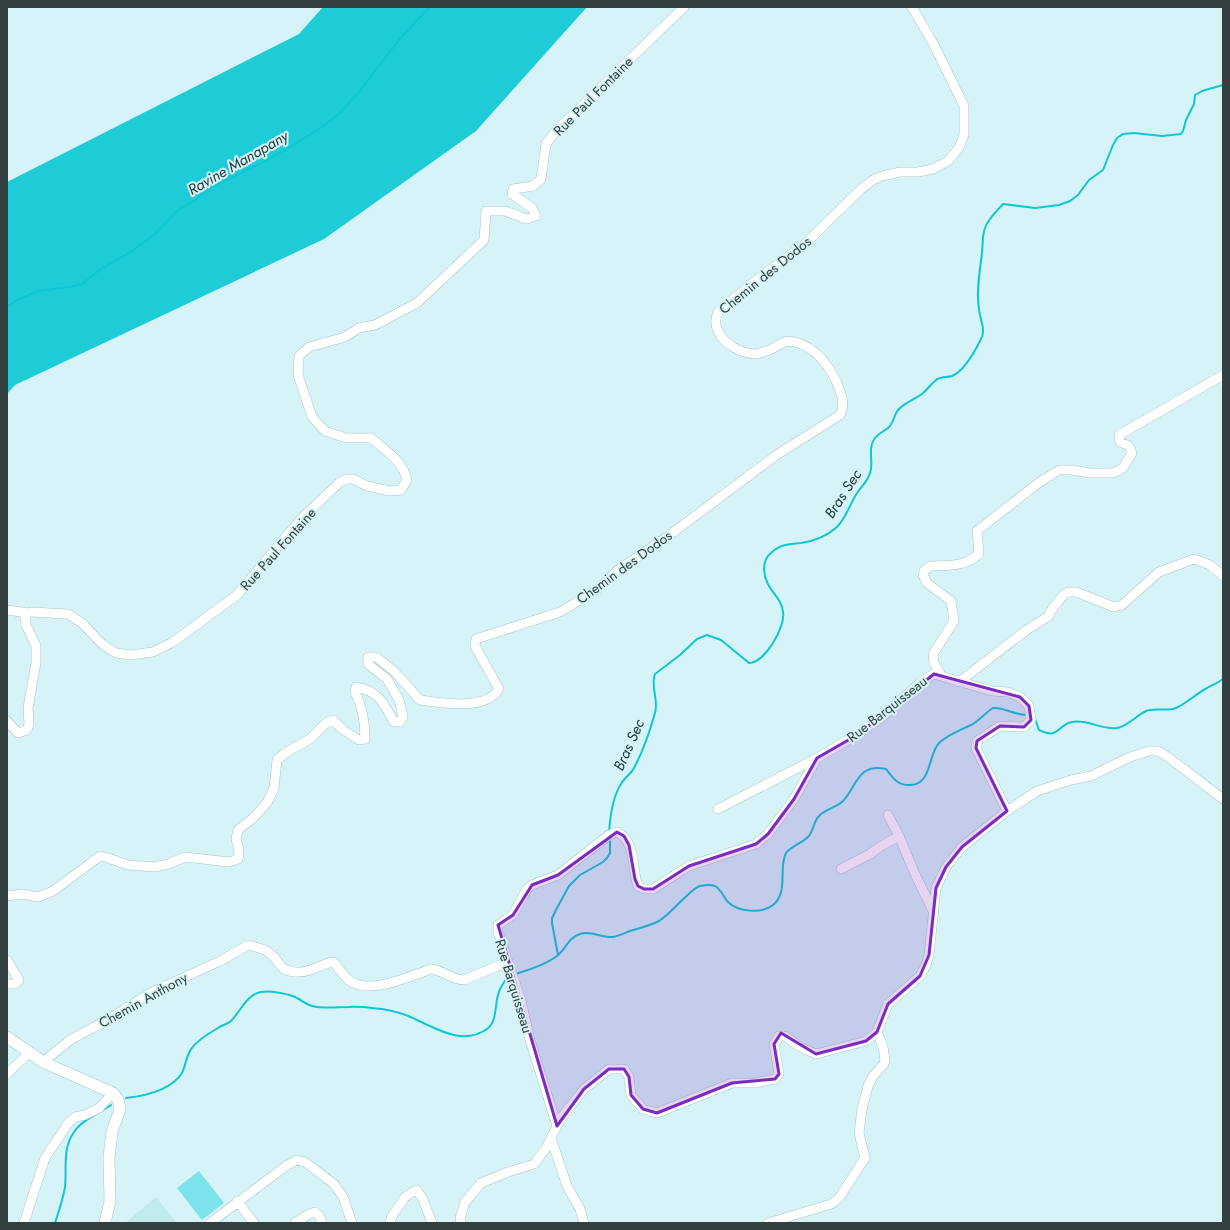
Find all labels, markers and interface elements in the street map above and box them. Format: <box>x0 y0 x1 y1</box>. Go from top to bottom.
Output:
street label: Rue Paul Fontaine <box>549 52 637 140</box>
water label: Ravine Manapany <box>184 124 294 201</box>
street label: Chemin des Dodos <box>715 231 816 319</box>
water label: Bras Sec <box>819 465 867 523</box>
street label: Rue Paul Fontaine <box>235 503 321 595</box>
street label: Chemin des Dodos <box>572 525 676 609</box>
street label: Rue Barquisseau <box>843 671 931 747</box>
water label: Bras Sec <box>608 716 650 774</box>
street label: Rue Barquisseau <box>490 937 538 1035</box>
street label: Chemin Anthony <box>95 967 192 1033</box>

